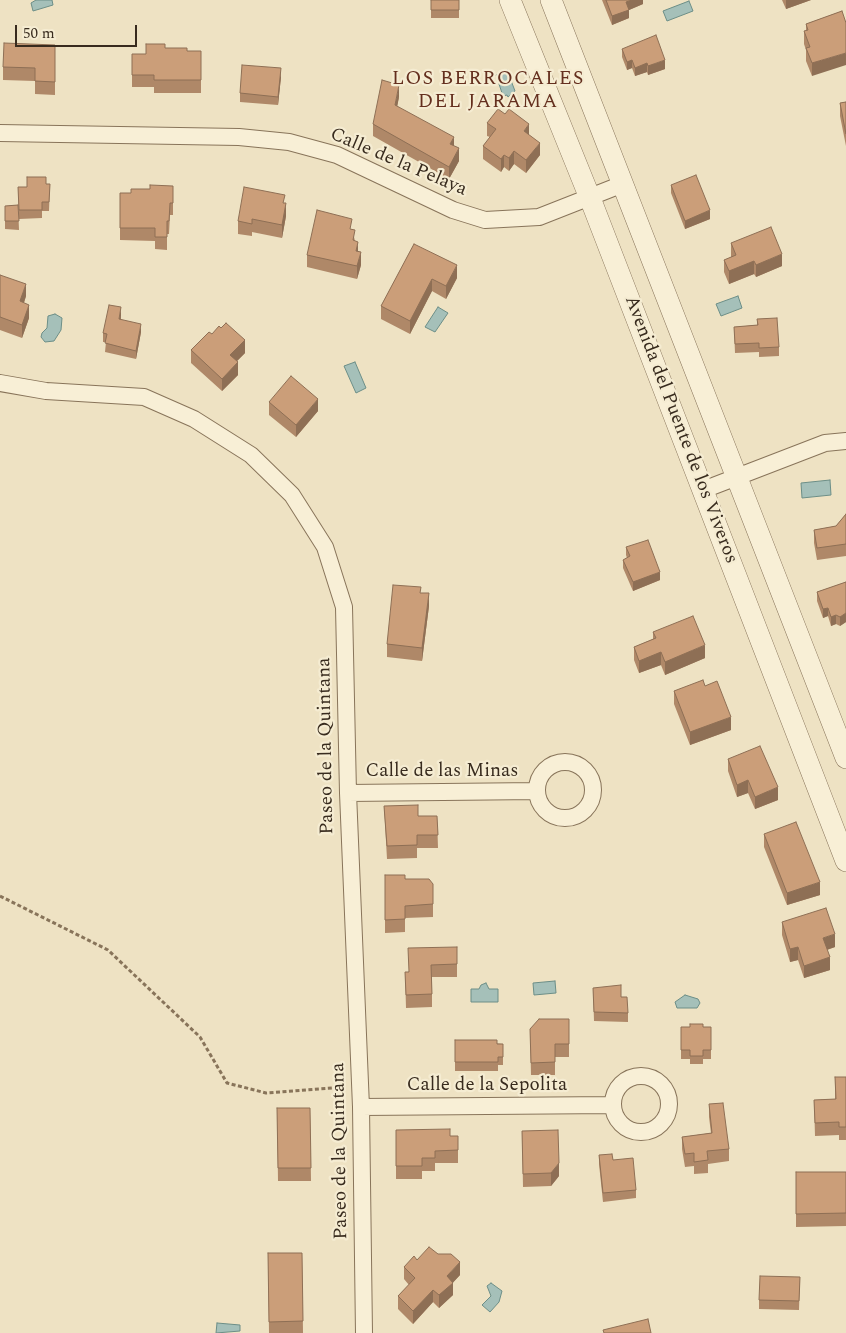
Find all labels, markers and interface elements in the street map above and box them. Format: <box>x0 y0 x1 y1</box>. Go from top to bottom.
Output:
scale bar <box>18 15 140 47</box>
text: 50 m <box>23 22 55 45</box>
district label: LOS BERROCALES DEL JARAMA <box>390 68 586 115</box>
street label: Calle de la Pelaya <box>326 124 470 202</box>
street label: Avenida del Puente de los Viveros <box>618 293 742 567</box>
street label: Paseo de la Quintana <box>314 657 340 835</box>
street label: Calle de las Minas <box>365 761 519 783</box>
street label: Paseo de la Quintana <box>328 1062 354 1240</box>
street label: Calle de la Sepolita <box>407 1075 567 1097</box>

